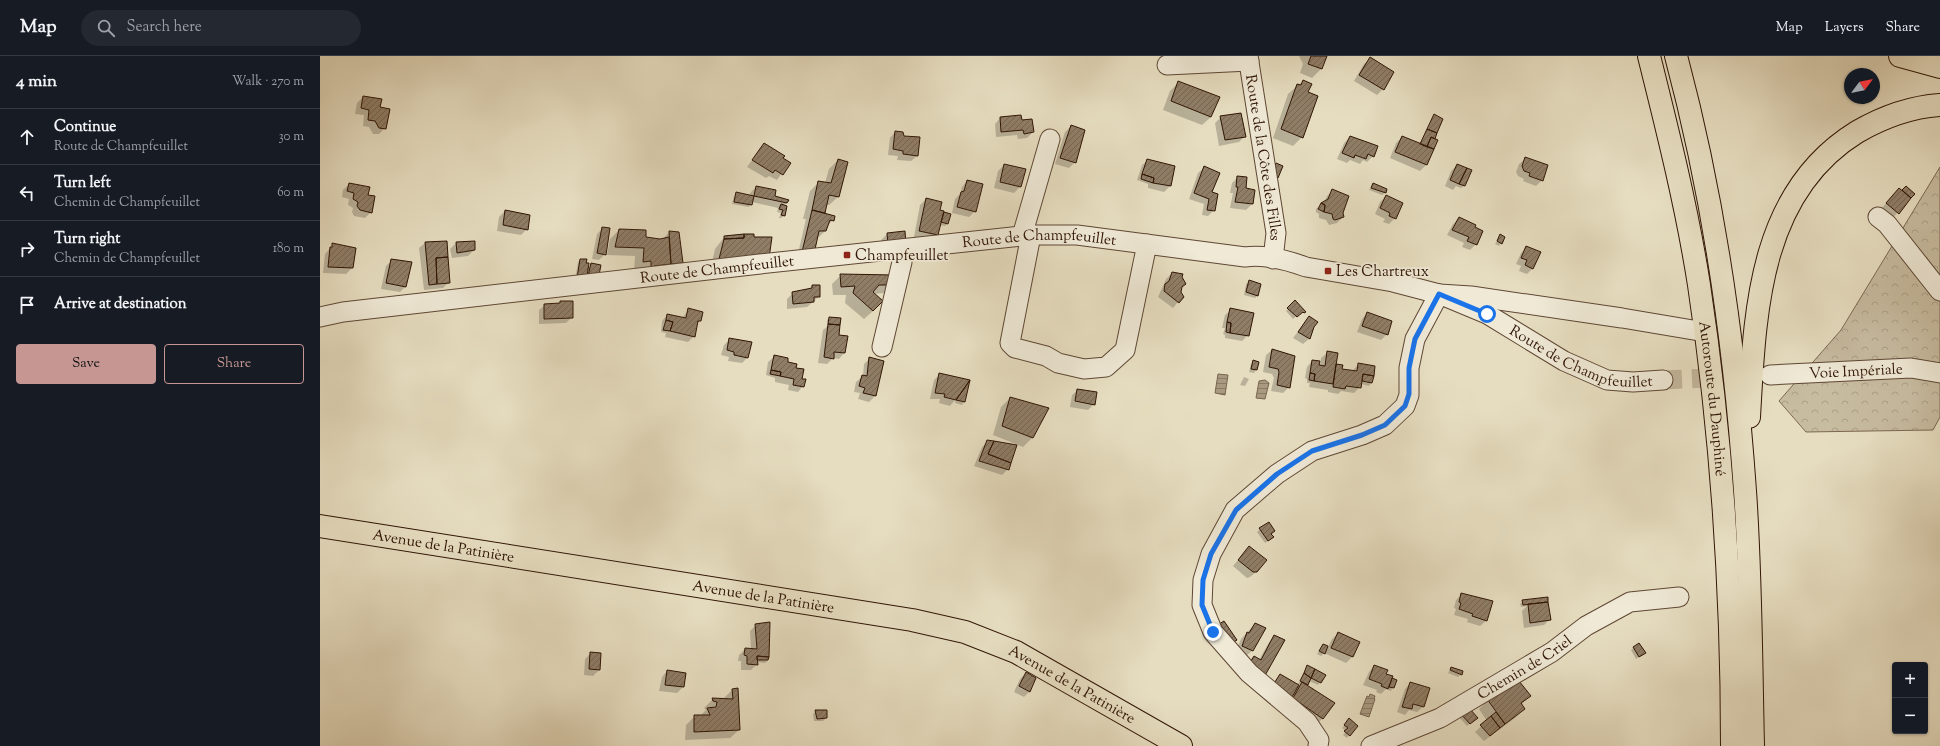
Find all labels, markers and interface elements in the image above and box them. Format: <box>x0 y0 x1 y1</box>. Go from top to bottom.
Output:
search box <box>81 10 361 46</box>
text: Map <box>20 14 57 41</box>
icon: search <box>95 17 117 39</box>
text: Search here <box>127 17 202 38</box>
text: Map <box>1776 18 1803 38</box>
text: Layers <box>1825 18 1863 38</box>
text: Share <box>1885 18 1920 38</box>
north arrow <box>1844 68 1880 104</box>
text: 4 min <box>16 70 57 94</box>
text: Walk · 270 m <box>232 73 304 91</box>
street label: Route de la Côte des Filles <box>1239 73 1285 242</box>
text: Continue <box>54 117 116 138</box>
icon: ahead <box>16 126 38 148</box>
text: 30 m <box>278 128 304 146</box>
text: Route de Champfeuillet <box>54 138 188 156</box>
text: Turn left <box>54 173 111 194</box>
icon: left <box>16 182 38 204</box>
text: 60 m <box>277 184 304 202</box>
text: Chemin de Champfeuillet <box>54 194 200 212</box>
street label: Route de Champfeuillet <box>961 226 1117 254</box>
text: Turn right <box>54 229 120 250</box>
icon: right <box>16 238 38 260</box>
text: 180 m <box>273 240 304 258</box>
place label: Champfeuillet <box>855 246 948 267</box>
text: Chemin de Champfeuillet <box>54 250 200 268</box>
marker: Champfeuillet <box>842 250 852 260</box>
street label: Route de Champfeuillet <box>639 251 795 290</box>
place label: Les Chartreux <box>1336 262 1429 283</box>
marker: Les Chartreux <box>1323 266 1333 276</box>
icon: arrive <box>16 294 38 316</box>
text: Arrive at destination <box>54 294 187 315</box>
route start <box>1478 305 1496 323</box>
street label: Autoroute du Dauphiné <box>1692 320 1730 477</box>
street label: Route de Champfeuillet <box>1505 321 1653 394</box>
button: Save <box>16 344 156 384</box>
button: Share <box>164 344 304 384</box>
street label: Voie Impériale <box>1809 359 1903 385</box>
street label: Avenue de la Patinière <box>371 525 516 569</box>
street label: Avenue de la Patinière <box>691 576 836 620</box>
route end <box>1204 623 1222 641</box>
street label: Chemin de Criel <box>1474 631 1577 706</box>
street label: Avenue de la Patinière <box>1005 641 1139 730</box>
map controls <box>1892 662 1928 734</box>
button: + <box>1892 662 1928 698</box>
button: − <box>1892 698 1928 734</box>

